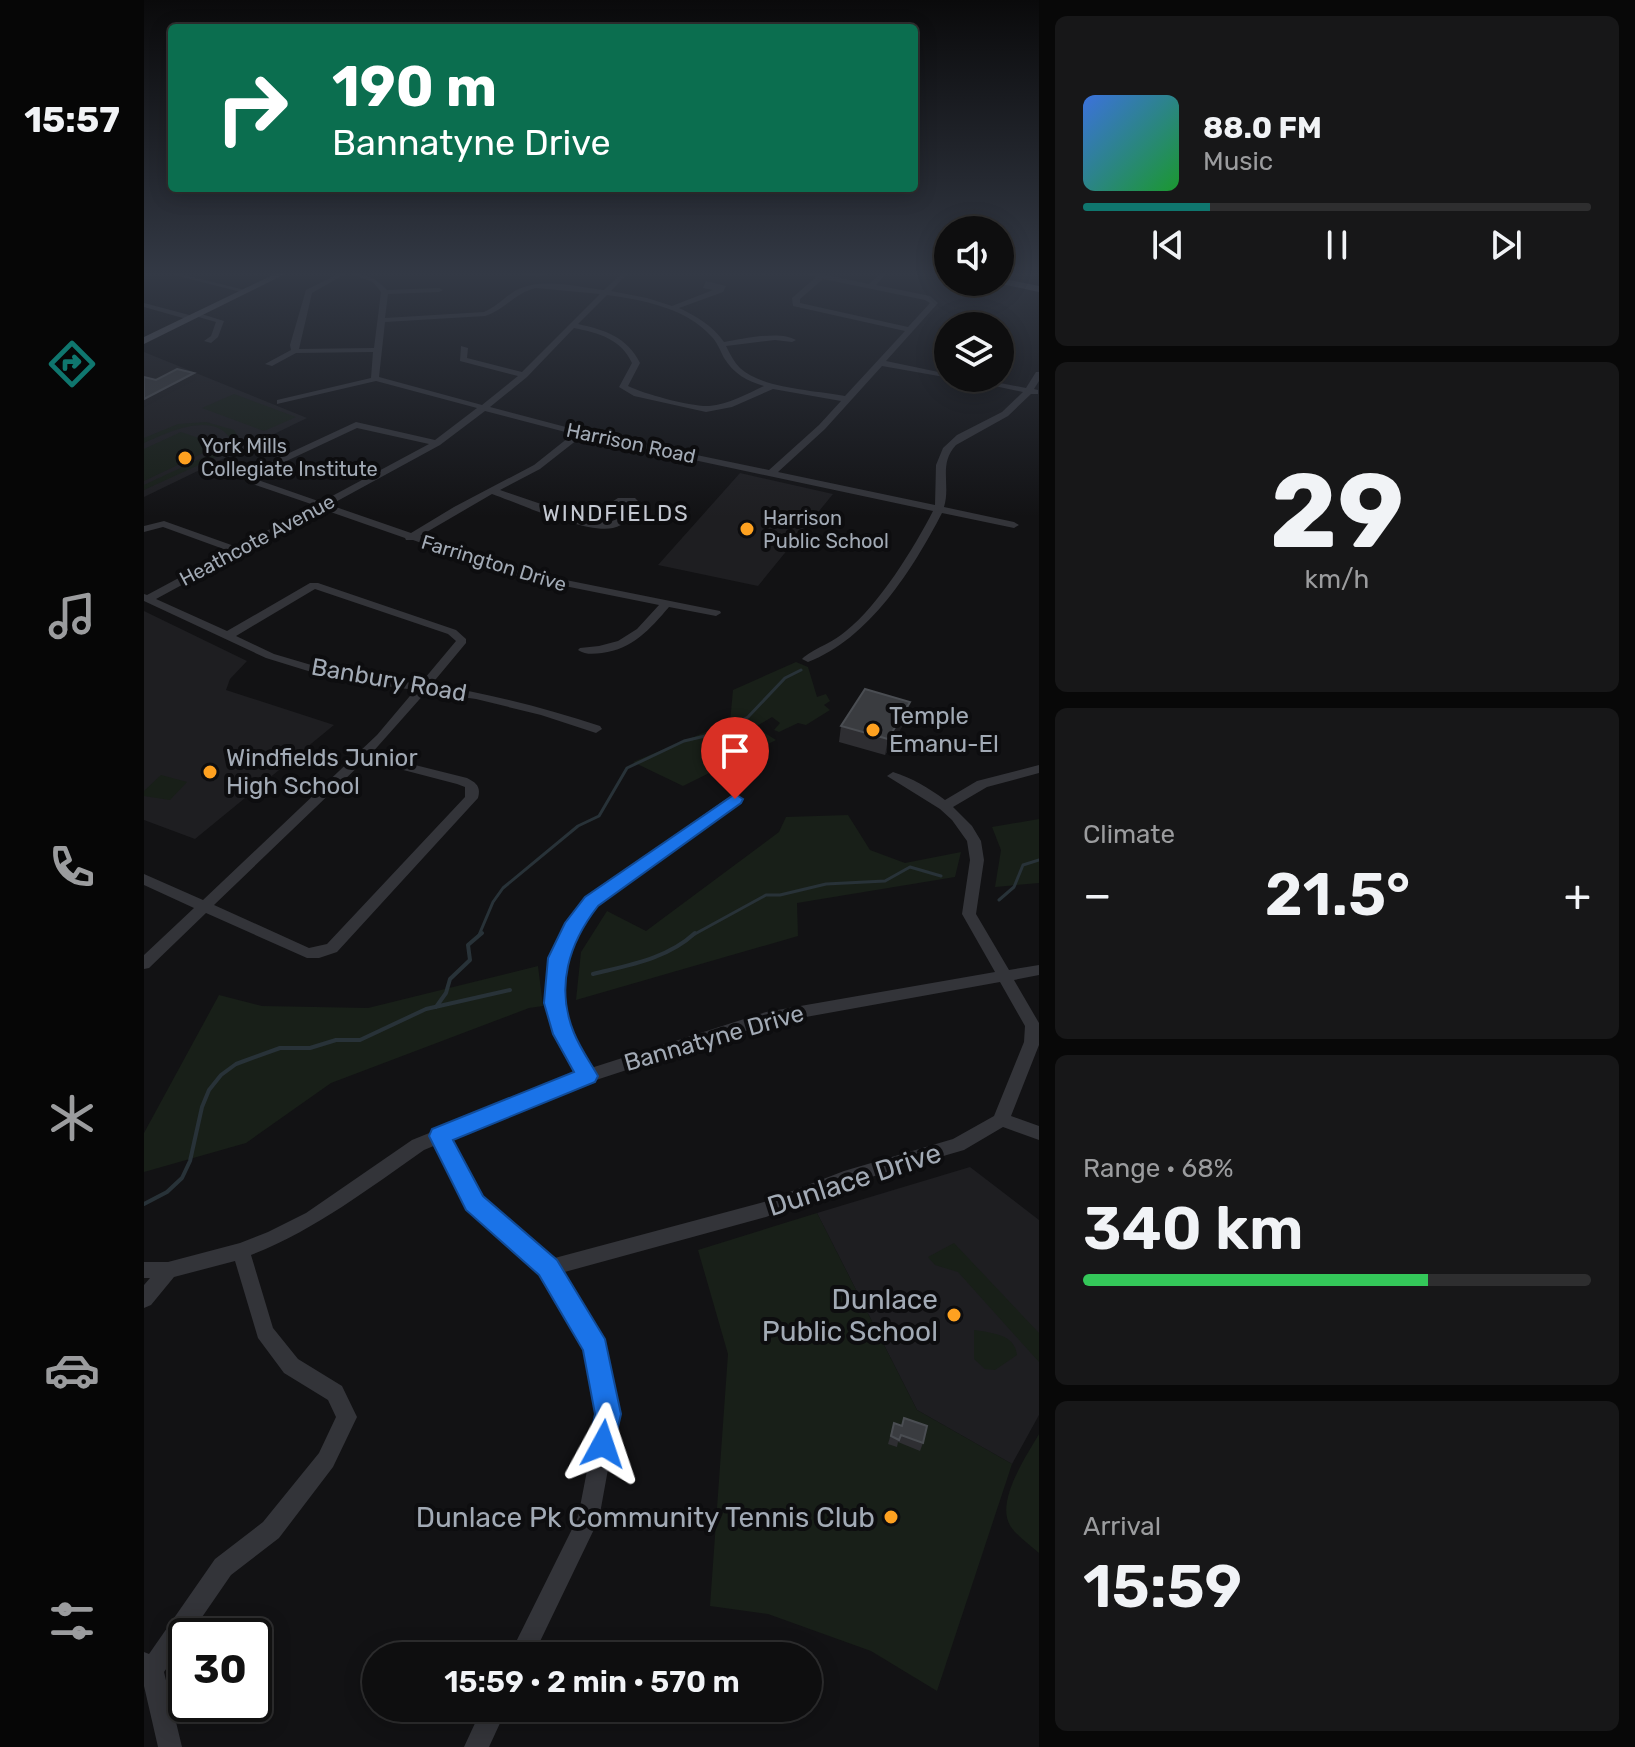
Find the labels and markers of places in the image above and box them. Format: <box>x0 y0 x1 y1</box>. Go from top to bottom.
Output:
place label: York Mills Collegiate Institute <box>201 434 378 481</box>
marker: York Mills Collegiate Institute <box>176 449 194 467</box>
place label: Harrison Public School <box>763 506 889 553</box>
marker: Harrison Public School <box>738 520 756 538</box>
place label: Temple Emanu-El <box>889 702 999 758</box>
pin <box>701 717 769 799</box>
marker: Temple Emanu-El <box>864 721 882 739</box>
place label: Windfields Junior High School <box>226 744 418 800</box>
marker: Windfields Junior High School <box>201 763 219 781</box>
place label: Dunlace Public School <box>762 1283 938 1348</box>
marker: Dunlace Public School <box>945 1306 963 1324</box>
place label: Dunlace Pk Community Tennis Club <box>416 1501 875 1534</box>
marker: Dunlace Pk Community Tennis Club <box>882 1508 900 1526</box>

